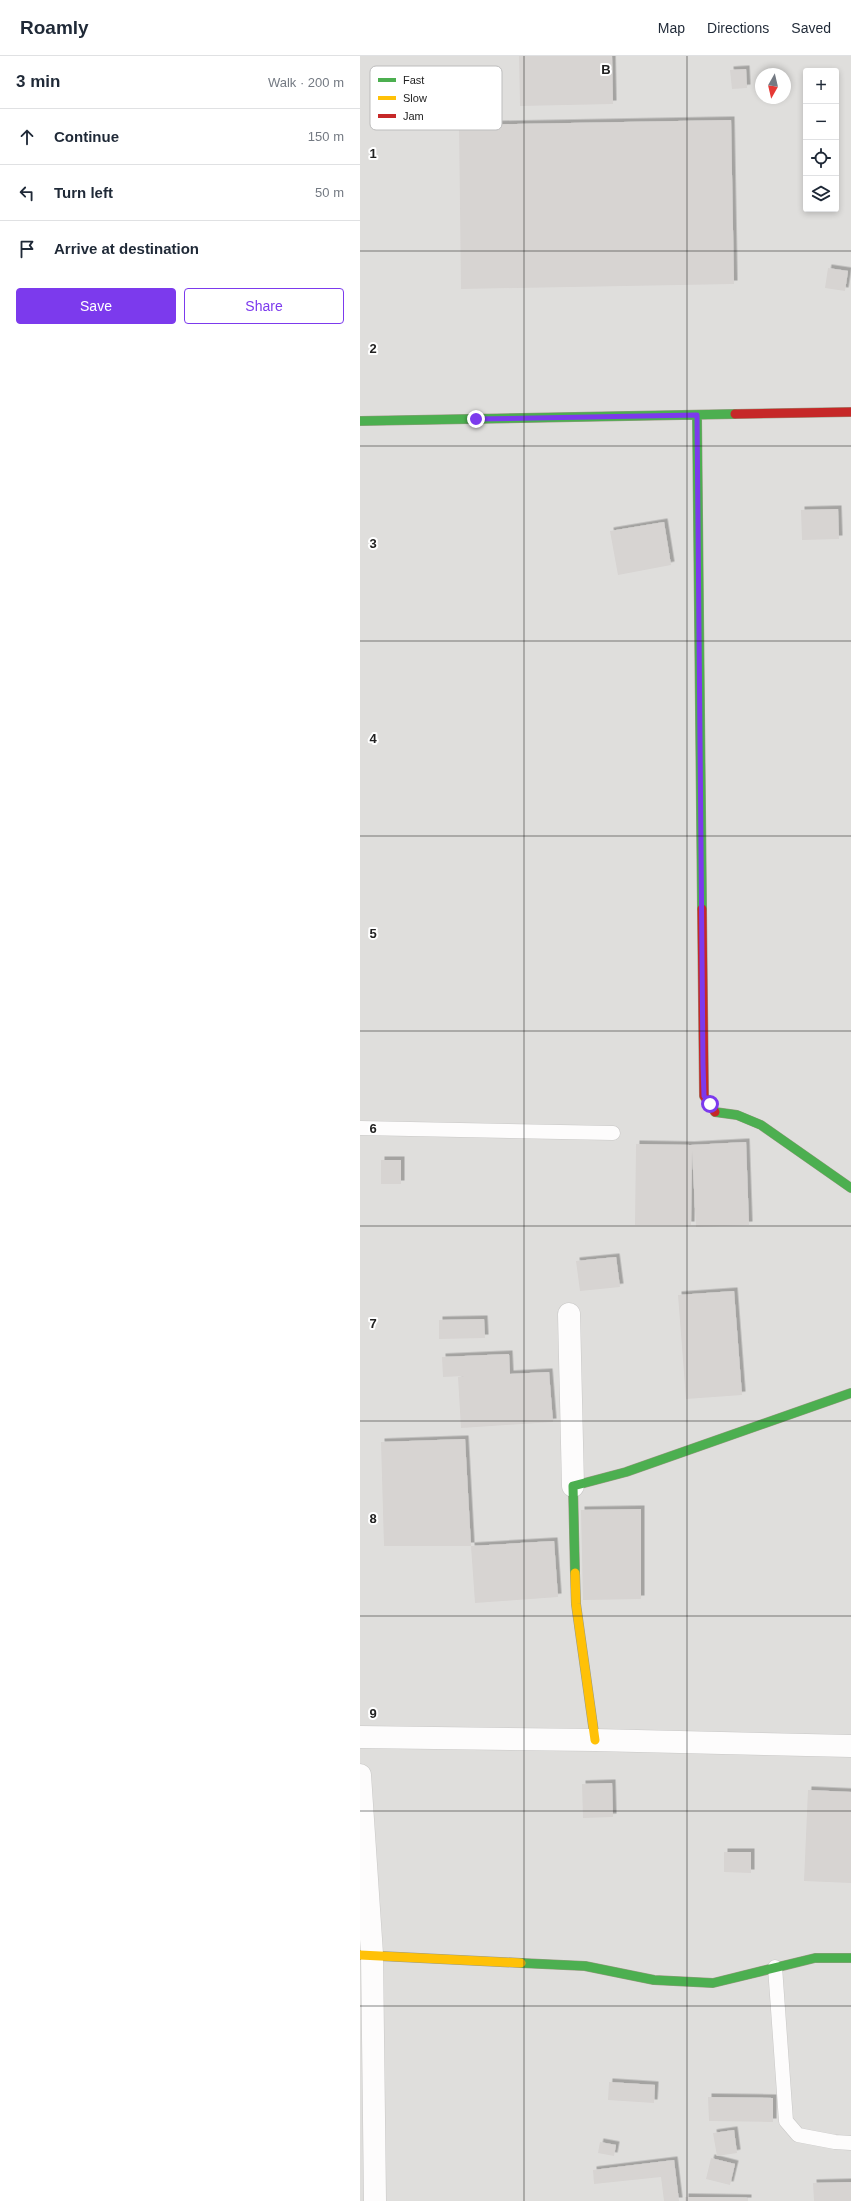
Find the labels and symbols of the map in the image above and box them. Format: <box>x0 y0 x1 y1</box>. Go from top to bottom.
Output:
text: B <box>601 62 611 77</box>
legend <box>370 66 502 130</box>
north arrow <box>755 68 791 104</box>
text: Fast <box>403 74 424 86</box>
text: Slow <box>403 92 427 104</box>
text: Jam <box>403 110 424 122</box>
text: 1 <box>369 146 377 161</box>
text: 2 <box>369 341 377 356</box>
route end <box>467 410 485 428</box>
text: 3 <box>369 536 377 551</box>
text: 4 <box>369 731 377 746</box>
text: 5 <box>369 926 377 941</box>
route start <box>701 1095 719 1113</box>
text: 6 <box>369 1121 377 1136</box>
text: 7 <box>369 1316 377 1331</box>
text: 8 <box>369 1511 377 1526</box>
text: 9 <box>369 1706 377 1721</box>

